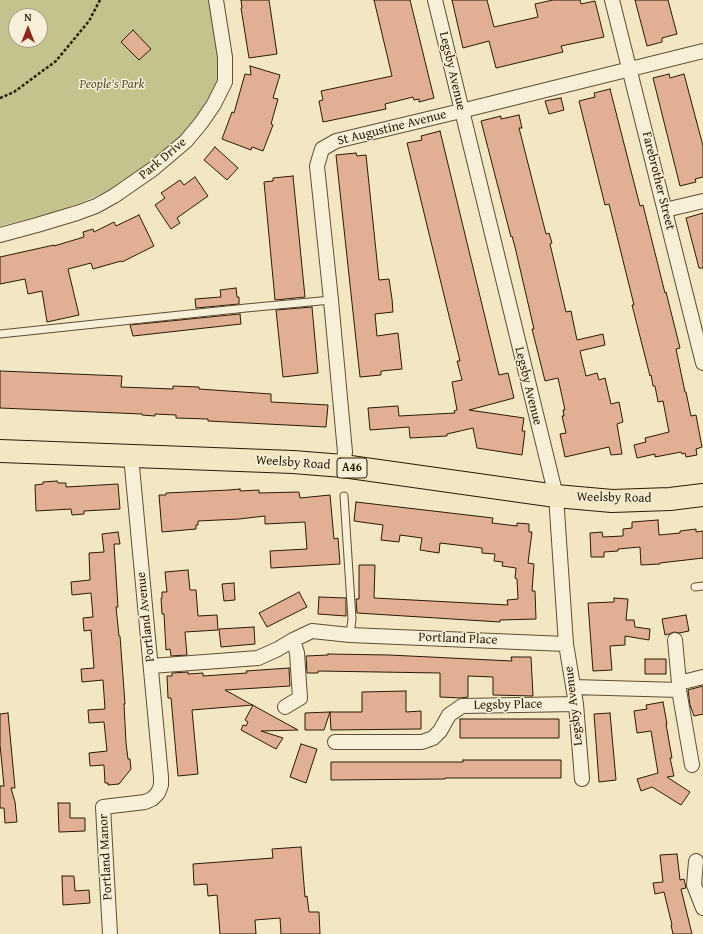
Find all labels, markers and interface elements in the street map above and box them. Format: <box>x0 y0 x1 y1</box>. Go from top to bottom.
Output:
north arrow <box>8 8 48 48</box>
text: N <box>24 9 32 25</box>
street label: Legsby Avenue <box>435 30 469 112</box>
park label: People's Park <box>80 77 144 93</box>
street label: St Augustine Avenue <box>336 107 448 149</box>
street label: Farebrother Street <box>638 130 678 232</box>
street label: Park Drive <box>136 135 190 183</box>
street label: Legsby Avenue <box>511 345 545 427</box>
street label: Weelsby Road <box>255 453 331 473</box>
road number: A46 <box>337 458 367 478</box>
street label: Weelsby Road <box>576 490 652 506</box>
street label: Portland Avenue <box>134 571 158 663</box>
street label: Portland Place <box>418 630 498 648</box>
street label: Legsby Avenue <box>561 665 587 747</box>
street label: Legsby Place <box>473 697 543 713</box>
street label: Portland Manor <box>96 813 116 901</box>

